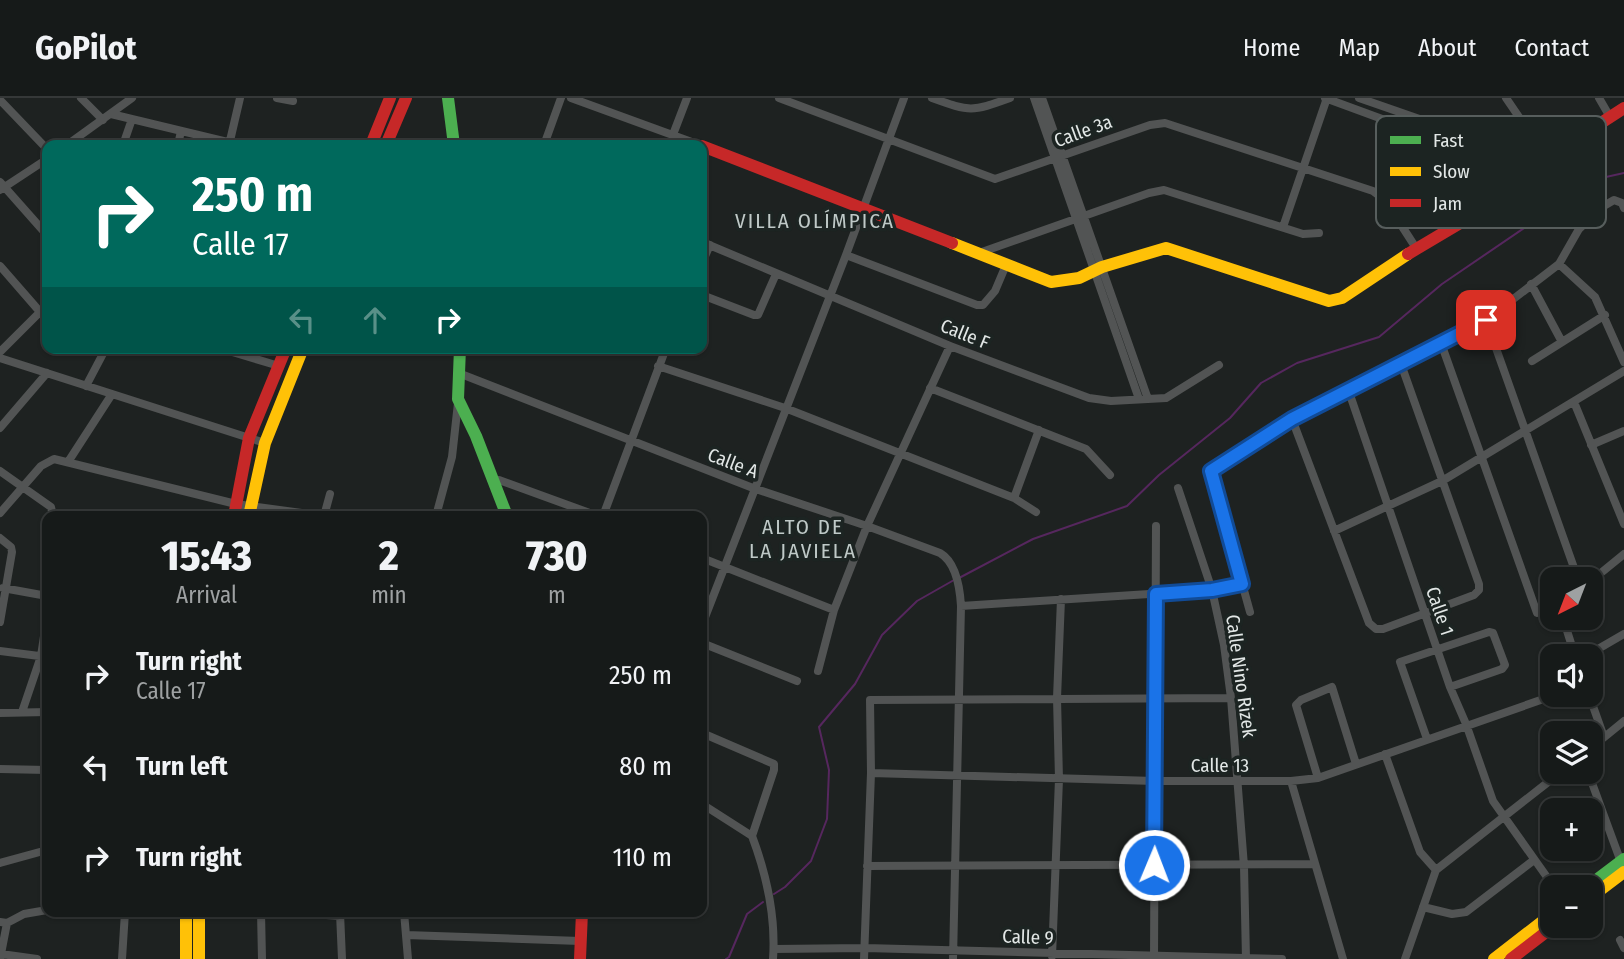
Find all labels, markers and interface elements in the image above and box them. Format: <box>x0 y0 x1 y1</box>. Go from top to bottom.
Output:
text: GoPilot <box>35 28 137 68</box>
text: Home <box>1243 34 1300 62</box>
text: Map <box>1338 34 1380 62</box>
text: About <box>1418 34 1476 62</box>
text: Contact <box>1514 34 1589 62</box>
street label: Calle 3a <box>1051 110 1115 152</box>
legend <box>1376 116 1606 228</box>
text: Fast <box>1433 129 1464 152</box>
text: Slow <box>1433 160 1470 183</box>
text: 250 m <box>192 165 313 224</box>
icon: right <box>77 168 168 259</box>
text: Jam <box>1433 192 1462 215</box>
district label: VILLA OLÍMPICA <box>735 208 895 234</box>
text: Calle 17 <box>192 225 289 263</box>
pin <box>1456 290 1516 350</box>
icon: left <box>283 301 321 339</box>
icon: ahead <box>356 301 394 339</box>
icon: right <box>429 301 467 339</box>
icon: arrive <box>1467 301 1505 339</box>
street label: Calle F <box>937 314 993 354</box>
street label: Calle A <box>704 443 762 483</box>
district label: ALTO DE LA JAVIELA <box>749 514 857 564</box>
text: 15:43 <box>161 531 252 581</box>
text: 2 <box>379 531 399 581</box>
text: 730 <box>526 531 588 581</box>
north arrow <box>1540 567 1603 630</box>
map controls <box>1540 567 1603 938</box>
text: Arrival <box>176 581 237 609</box>
text: min <box>371 581 407 609</box>
text: m <box>548 581 566 609</box>
street label: Calle 1 <box>1421 584 1459 638</box>
street label: Calle Nino Rizek <box>1221 613 1261 739</box>
button: sound <box>1540 644 1603 707</box>
text: Turn right <box>136 646 242 677</box>
icon: right <box>77 657 115 695</box>
text: 250 m <box>609 660 672 691</box>
text: Calle 17 <box>136 677 206 705</box>
button: layers <box>1540 721 1603 784</box>
icon: left <box>77 748 115 786</box>
text: Turn left <box>136 751 228 782</box>
text: 80 m <box>619 751 672 782</box>
street label: Calle 13 <box>1191 754 1249 777</box>
button: + <box>1540 798 1603 861</box>
position arrow <box>1117 828 1191 902</box>
icon: right <box>77 839 115 877</box>
text: Turn right <box>136 842 242 873</box>
text: 110 m <box>612 842 672 873</box>
button: − <box>1540 875 1603 938</box>
street label: Calle 9 <box>1002 925 1054 949</box>

